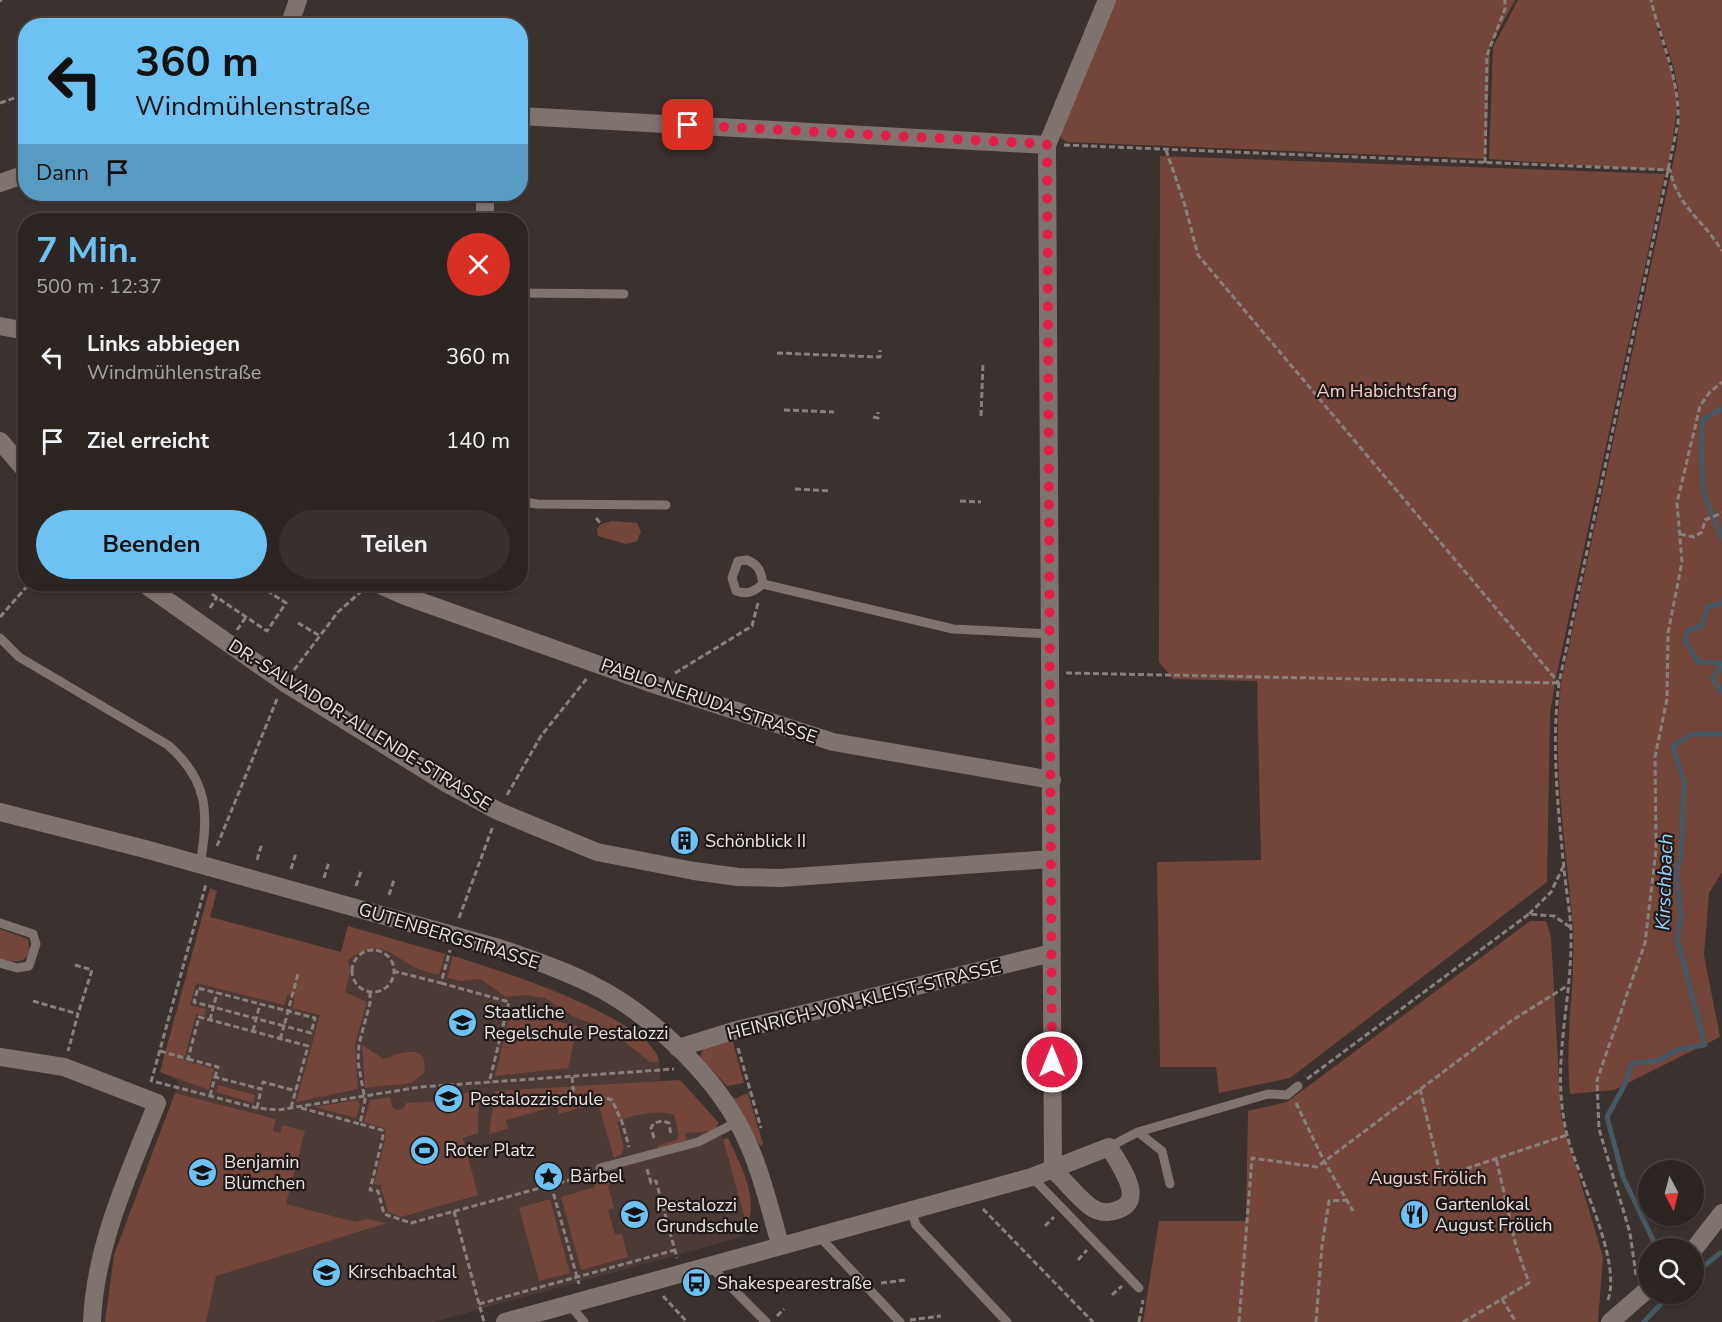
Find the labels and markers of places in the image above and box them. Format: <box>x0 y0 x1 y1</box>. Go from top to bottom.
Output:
pin <box>662 99 713 150</box>
building icon: Schönblick II <box>668 825 700 857</box>
place label: Schönblick II <box>705 829 806 853</box>
place label: Staatliche Regelschule Pestalozzi <box>484 1000 668 1045</box>
school or university icon: Staatliche Regelschule Pestalozzi <box>447 1006 479 1038</box>
school or university icon: Pestalozzischule <box>433 1083 465 1115</box>
place label: Pestalozzischule <box>470 1087 603 1111</box>
sports icon: Roter Platz <box>408 1134 440 1166</box>
place label: Roter Platz <box>445 1138 535 1162</box>
place label: Benjamin Blümchen <box>224 1150 305 1195</box>
school or university icon: Benjamin Blümchen <box>187 1156 219 1188</box>
place icon: Bärbel <box>533 1160 565 1192</box>
place label: Bärbel <box>570 1164 624 1188</box>
place label: Gartenlokal August Frölich <box>1435 1192 1552 1237</box>
place label: Pestalozzi Grundschule <box>656 1193 758 1238</box>
restaurant icon: Gartenlokal August Frölich <box>1398 1198 1430 1230</box>
school or university icon: Pestalozzi Grundschule <box>619 1199 651 1231</box>
school or university icon: Kirschbachtal <box>311 1256 343 1288</box>
place label: Kirschbachtal <box>348 1260 457 1284</box>
bus stop icon: Shakespearestraße <box>680 1267 712 1299</box>
place label: Shakespearestraße <box>717 1271 872 1295</box>

